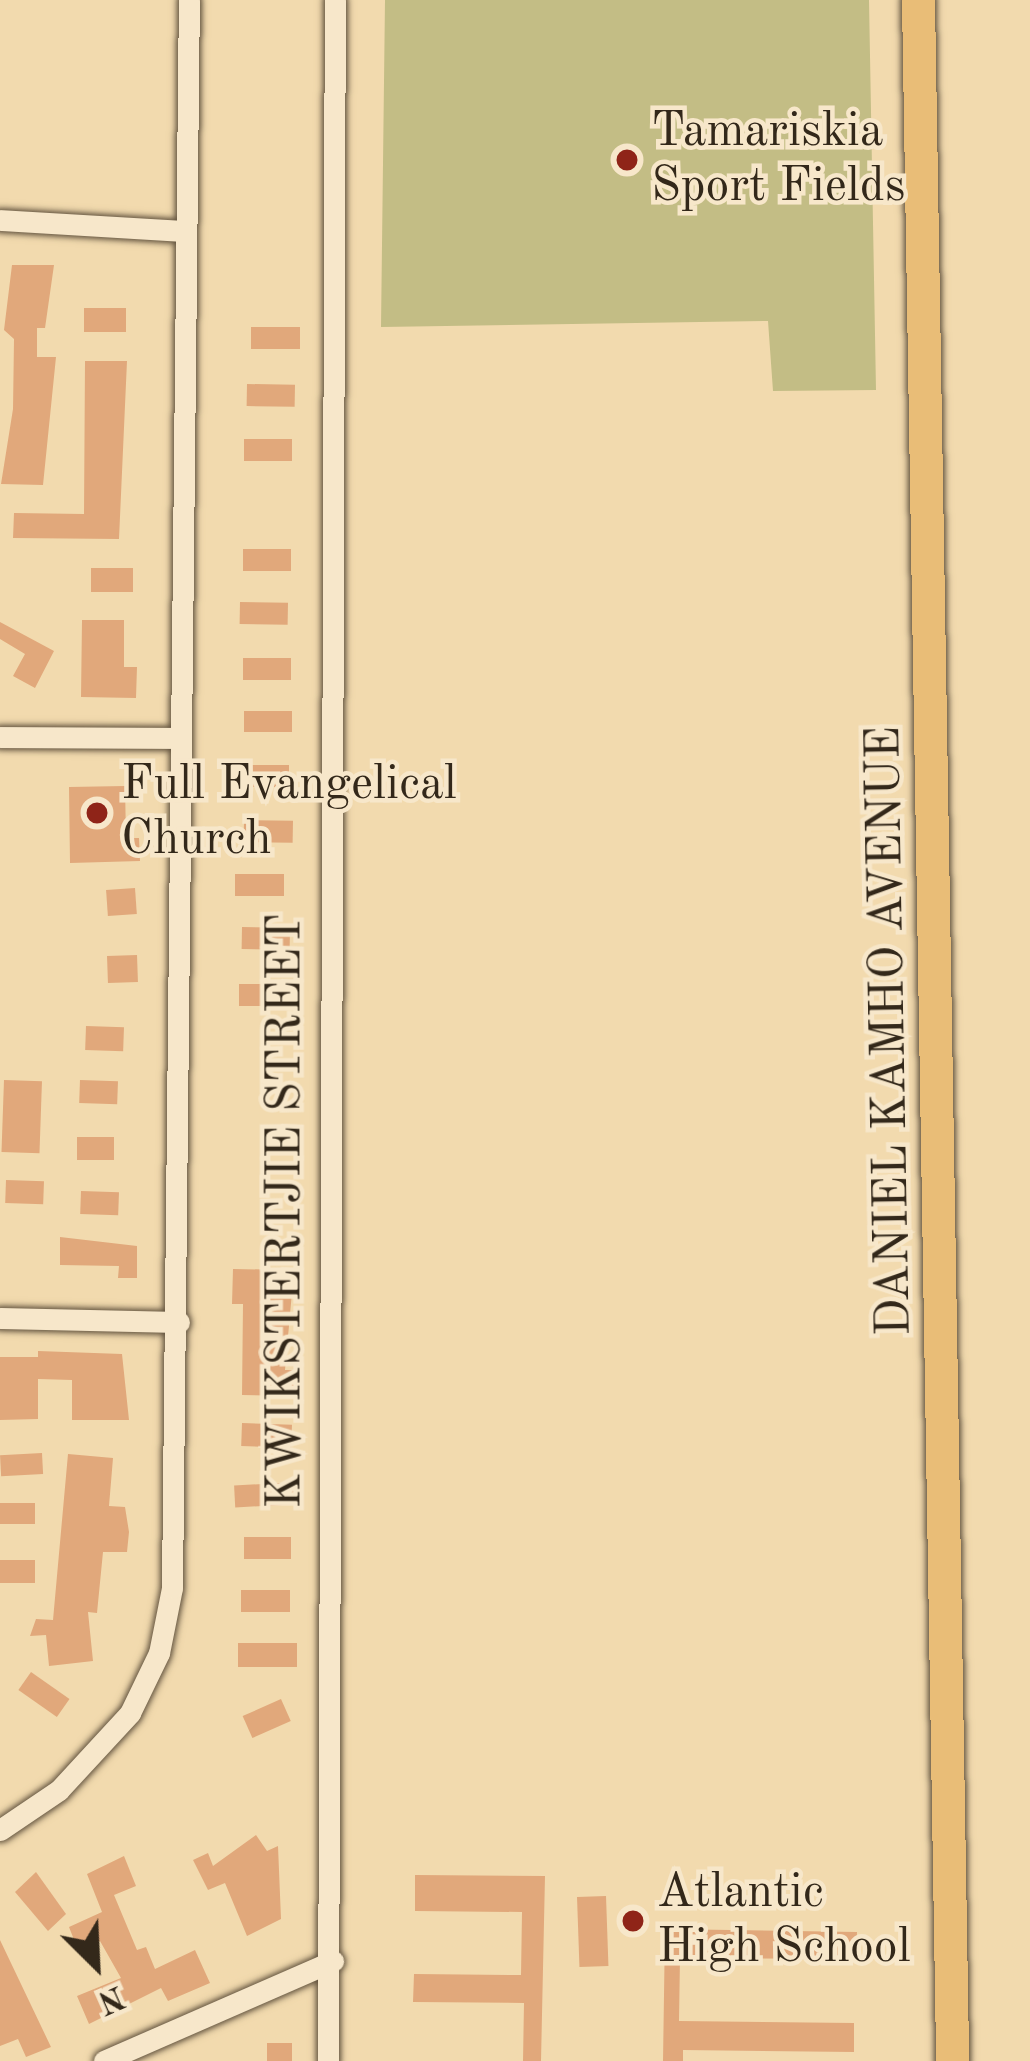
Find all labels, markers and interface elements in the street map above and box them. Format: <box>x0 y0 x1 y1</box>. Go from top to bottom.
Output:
place label: Tamariskia Sport Fields <box>651 103 906 216</box>
marker: Tamariskia Sport Fields <box>614 147 640 173</box>
street label: DANIEL KAMHO AVENUE <box>857 725 925 1337</box>
place label: Full Evangelical Church <box>121 756 457 869</box>
marker: Full Evangelical Church <box>84 800 110 826</box>
street label: KWIKSTERTJIE STREET <box>258 913 316 1509</box>
place label: Atlantic High School <box>657 1864 911 1977</box>
north arrow <box>36 1905 156 2025</box>
marker: Atlantic High School <box>620 1908 646 1934</box>
text: N <box>93 1978 129 2019</box>

